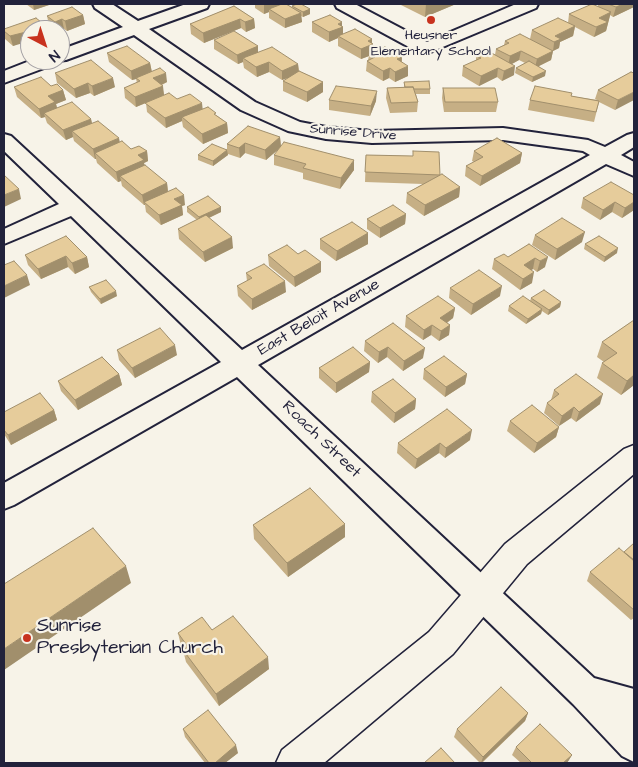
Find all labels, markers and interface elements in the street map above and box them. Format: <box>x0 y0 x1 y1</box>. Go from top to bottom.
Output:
marker: Heusner Elementary School <box>425 14 437 26</box>
north arrow <box>20 20 70 70</box>
place label: Heusner Elementary School <box>371 28 491 60</box>
text: N <box>44 45 64 66</box>
street label: Sunrise Drive <box>309 121 397 145</box>
street label: East Beloit Avenue <box>255 275 383 361</box>
street label: Roach Street <box>278 398 364 482</box>
place label: Sunrise Presbyterian Church <box>37 616 223 660</box>
marker: Sunrise Presbyterian Church <box>21 632 33 644</box>

